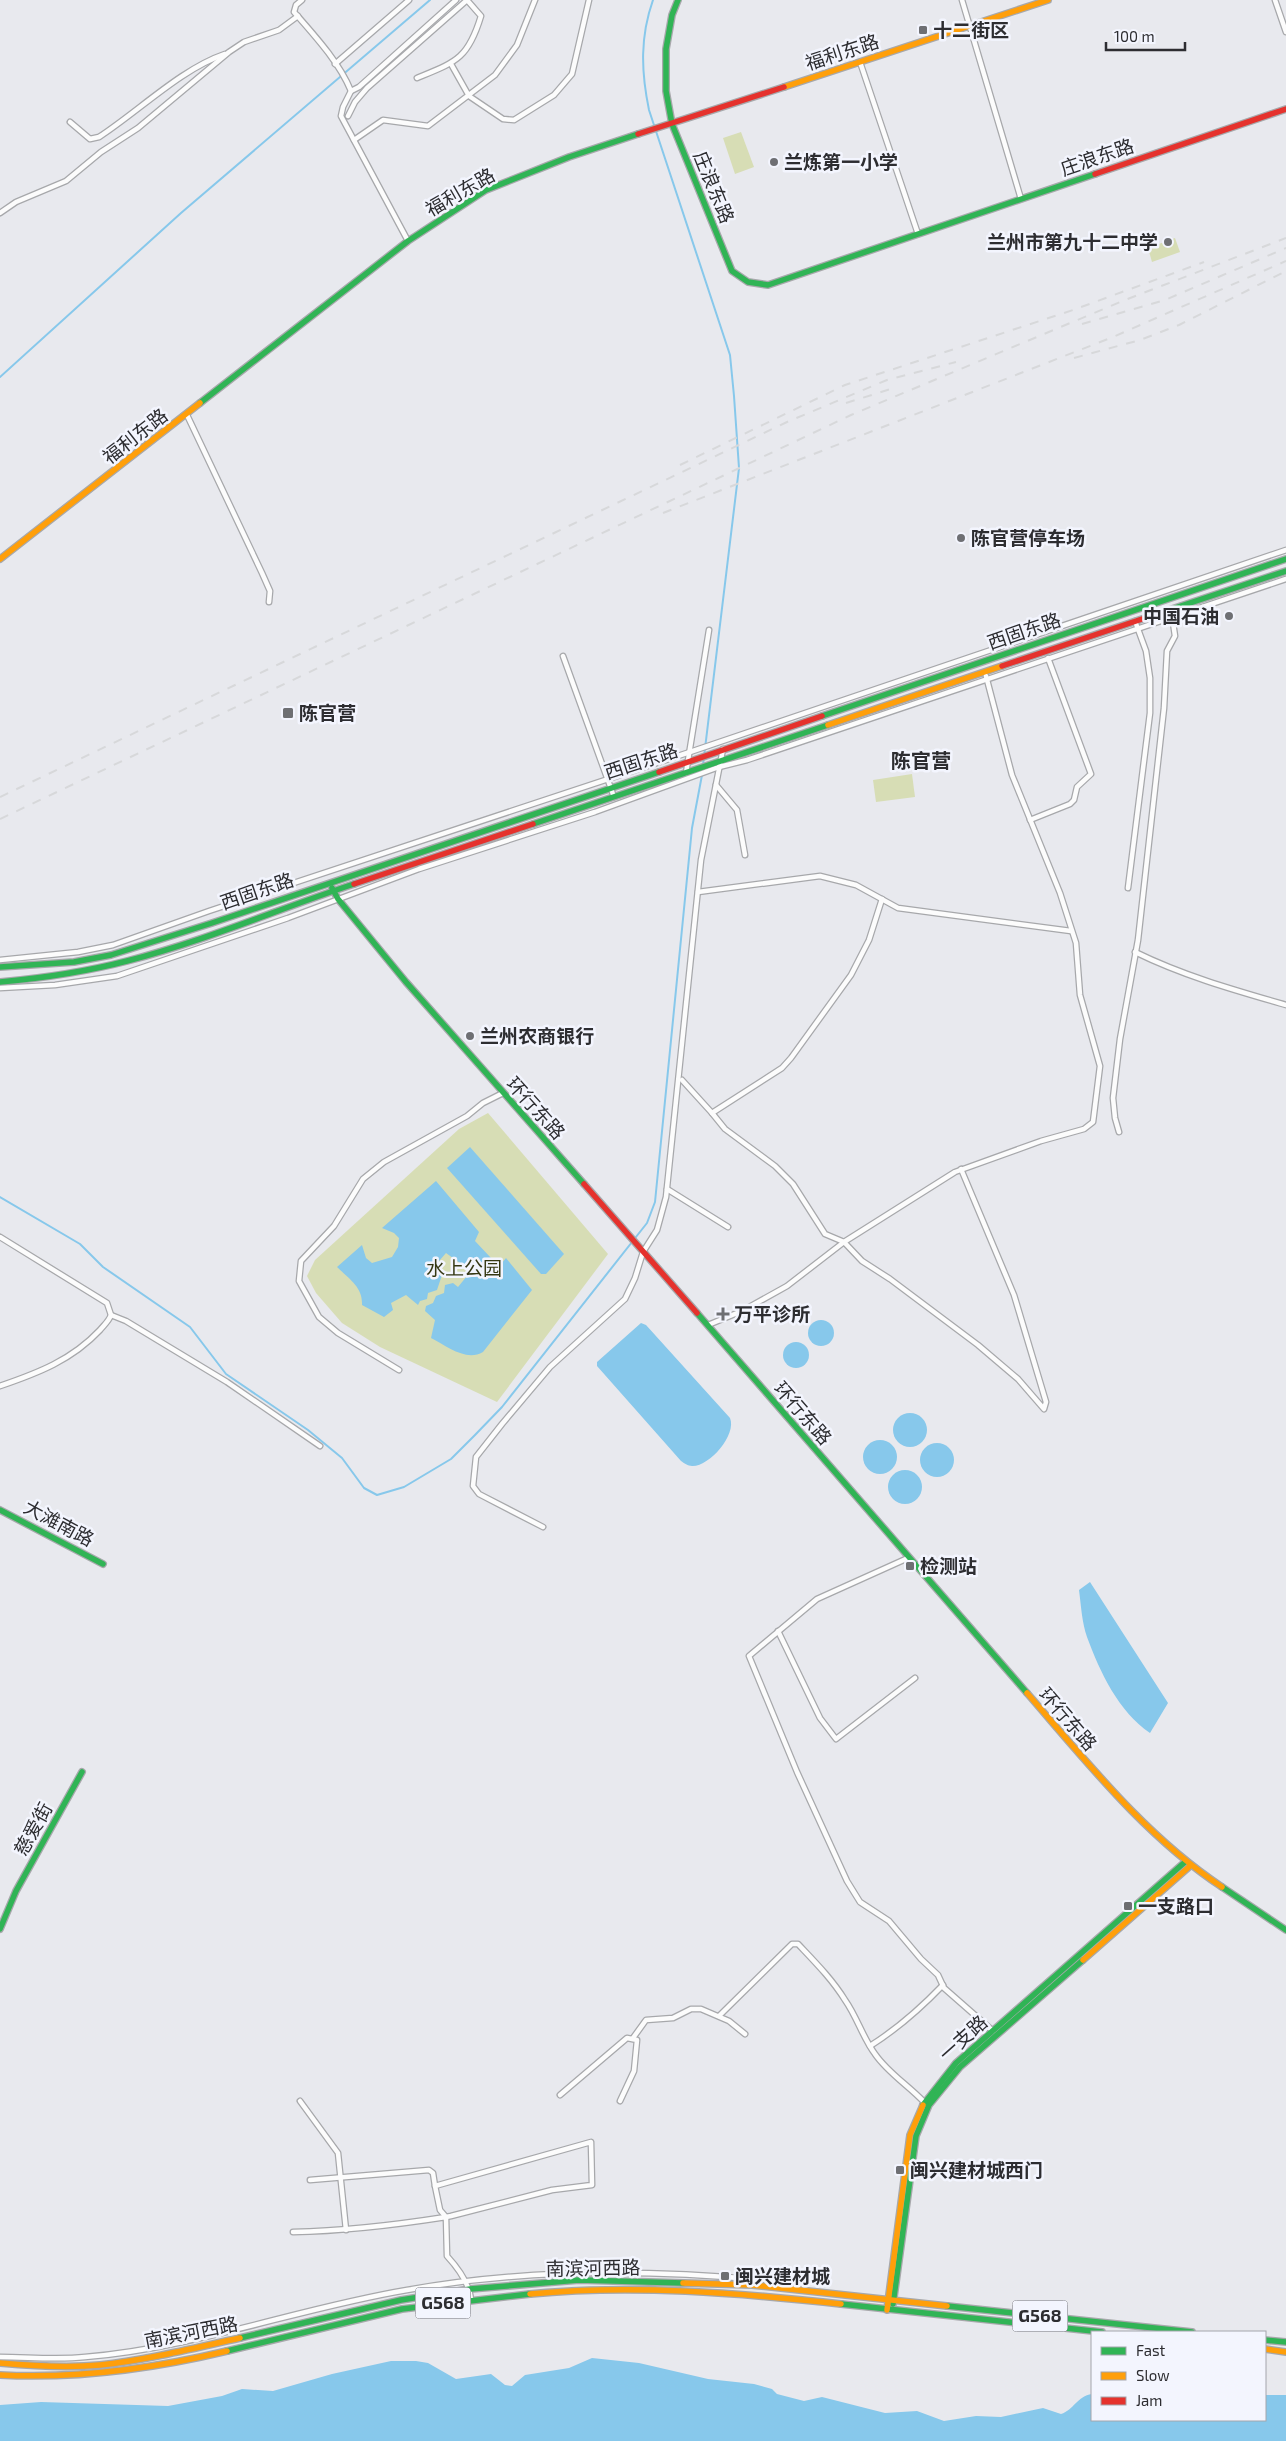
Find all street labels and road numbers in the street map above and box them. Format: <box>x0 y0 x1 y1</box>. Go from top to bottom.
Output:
street label: 福利东路 <box>802 29 882 74</box>
street label: 庄浪东路 <box>1057 133 1137 180</box>
street label: 庄浪东路 <box>690 147 739 226</box>
street label: 福利东路 <box>421 163 498 221</box>
street label: 福利东路 <box>98 403 172 468</box>
street label: 西固东路 <box>984 607 1064 654</box>
street label: 西固东路 <box>601 738 681 783</box>
street label: 西固东路 <box>217 867 297 914</box>
street label: 环行东路 <box>502 1072 570 1144</box>
street label: 环行东路 <box>770 1376 837 1449</box>
street label: 大滩南路 <box>20 1495 98 1551</box>
street label: 环行东路 <box>1035 1682 1102 1755</box>
street label: 慈爱街 <box>9 1798 56 1859</box>
street label: 一支路 <box>934 2010 992 2065</box>
street label: 南滨河西路 <box>545 2255 641 2280</box>
road number: G568 <box>416 2288 470 2318</box>
road number: G568 <box>1012 2300 1068 2332</box>
street label: 南滨河西路 <box>142 2311 240 2352</box>

